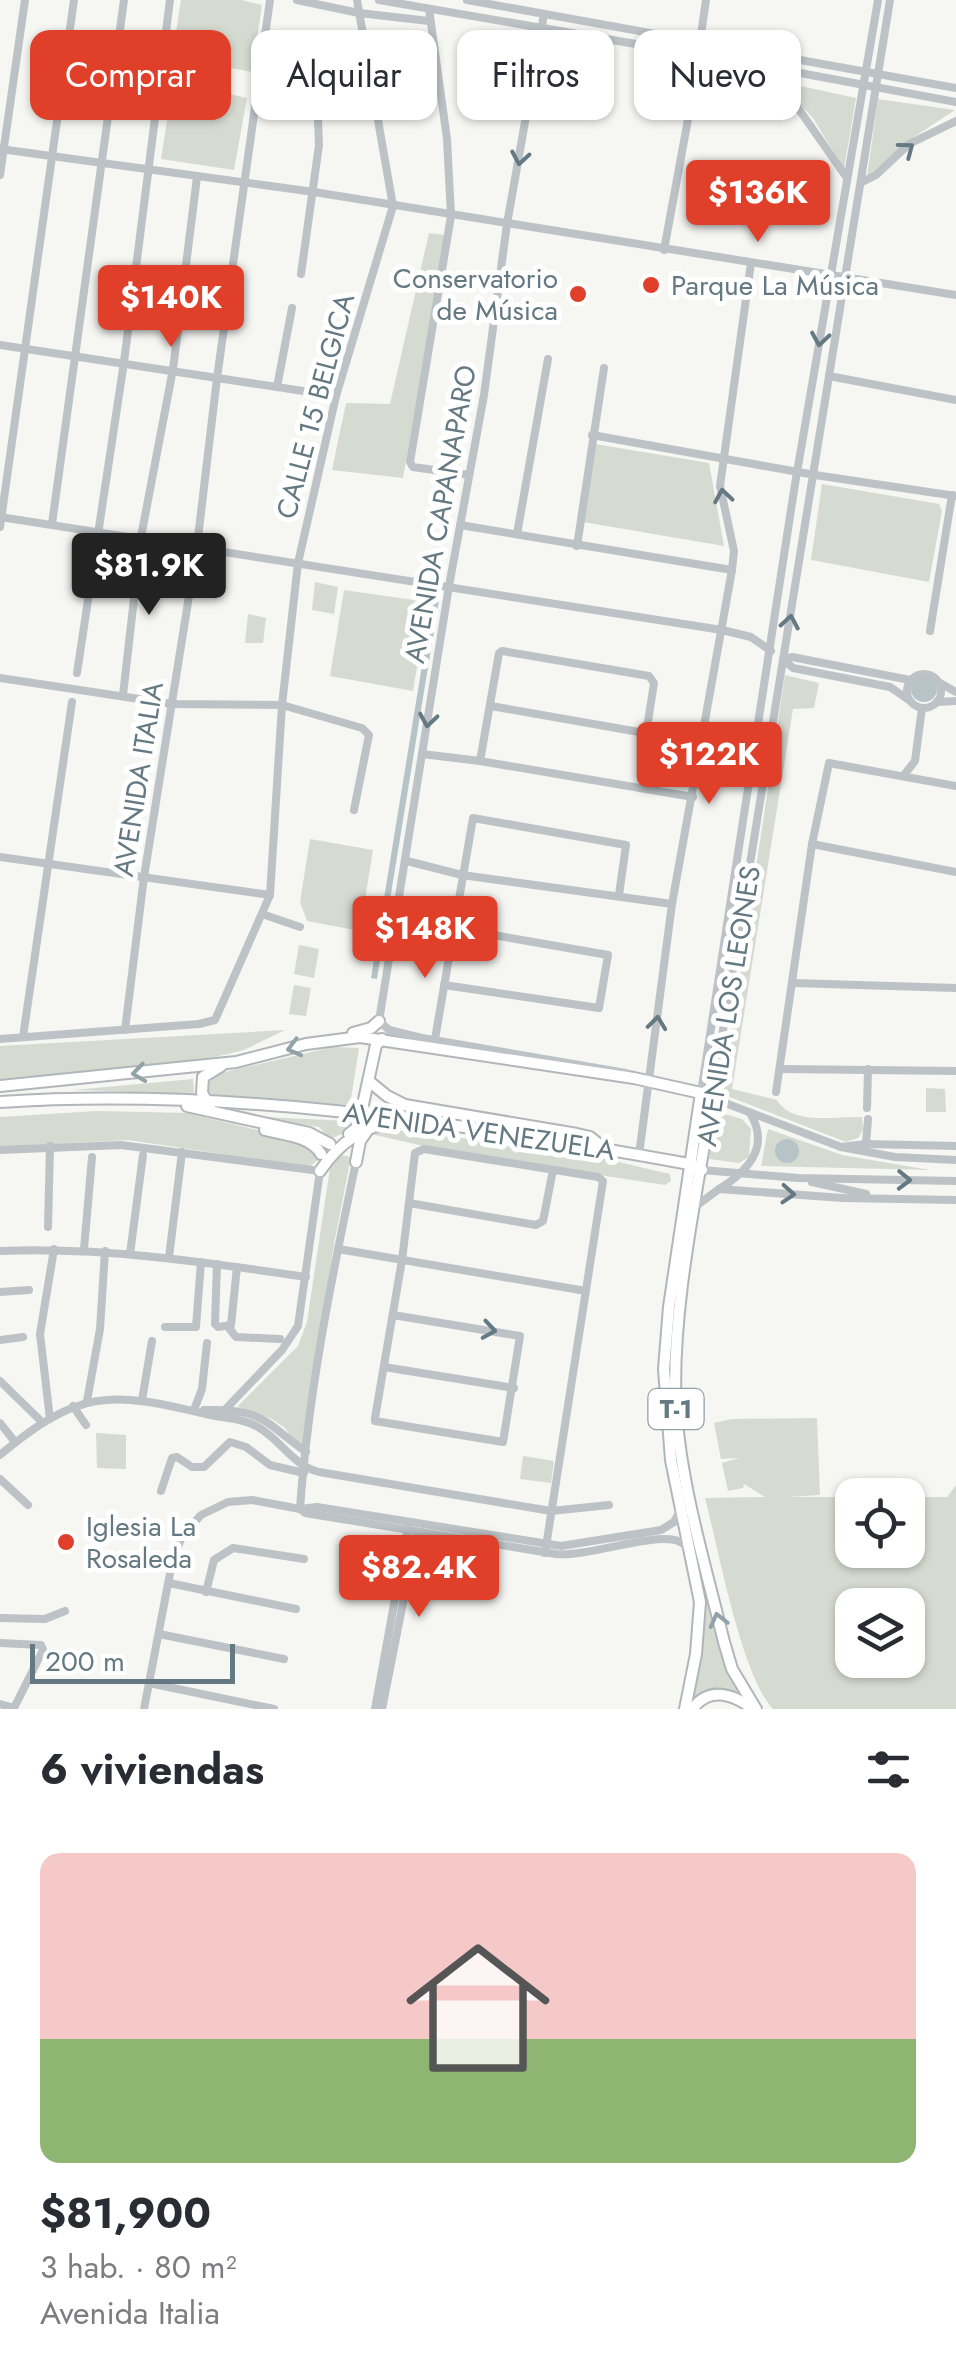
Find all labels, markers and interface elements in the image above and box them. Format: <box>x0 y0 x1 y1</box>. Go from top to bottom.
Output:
chip: Comprar <box>30 30 231 120</box>
chip: Alquilar <box>251 30 437 120</box>
chip: Filtros <box>457 30 614 120</box>
chip: Nuevo <box>634 30 801 120</box>
one-way arrow <box>896 143 914 160</box>
one-way arrow <box>510 149 531 166</box>
pin: $136K <box>688 160 828 245</box>
text: $136K <box>708 169 808 215</box>
place label: Conservatorio de Música <box>393 258 558 331</box>
pin: $140K <box>101 265 241 350</box>
place label: Parque La Música <box>671 265 879 306</box>
text: $140K <box>120 274 222 320</box>
marker: Parque La Música <box>640 274 662 296</box>
marker: Conservatorio de Música <box>567 283 589 305</box>
street label: CALLE 15 BELGICA <box>266 288 365 523</box>
one-way arrow <box>810 331 831 347</box>
street label: AVENIDA CAPANAPARO <box>394 362 487 666</box>
one-way arrow <box>714 488 735 504</box>
pin: $81.9K <box>68 533 230 618</box>
text: $81.9K <box>94 542 204 588</box>
one-way arrow <box>779 614 800 630</box>
street label: AVENIDA ITALIA <box>103 678 174 879</box>
one-way arrow <box>418 712 439 728</box>
pin: $122K <box>639 722 779 807</box>
text: $122K <box>659 731 759 777</box>
street label: AVENIDA LOS LEONES <box>686 863 771 1149</box>
pin: $148K <box>355 896 495 981</box>
text: $148K <box>375 905 475 951</box>
one-way arrow <box>646 1015 667 1031</box>
one-way arrow <box>286 1036 303 1057</box>
one-way arrow <box>131 1062 148 1083</box>
street label: AVENIDA VENEZUELA <box>340 1092 618 1171</box>
one-way arrow <box>898 1169 913 1191</box>
one-way arrow <box>780 1182 796 1204</box>
one-way arrow <box>481 1319 497 1340</box>
road number: T-1 <box>648 1389 704 1429</box>
map controls <box>835 1478 925 1678</box>
button: locate <box>835 1478 925 1568</box>
place label: Iglesia La Rosaleda <box>86 1506 196 1579</box>
marker: Iglesia La Rosaleda <box>55 1531 77 1553</box>
pin: $82.4K <box>338 1535 500 1620</box>
text: $82.4K <box>361 1544 477 1590</box>
button: layers <box>835 1588 925 1678</box>
one-way arrow <box>709 1612 730 1629</box>
scale bar <box>30 1639 235 1684</box>
text: 200 m <box>45 1641 125 1682</box>
text: 6 viviendas <box>40 1739 264 1800</box>
icon: filters <box>861 1742 916 1797</box>
icon: home <box>388 1918 568 2098</box>
text: $81,900 <box>40 2183 211 2244</box>
text: 3 hab. · 80 m² <box>40 2244 237 2290</box>
text: Avenida Italia <box>40 2290 220 2336</box>

